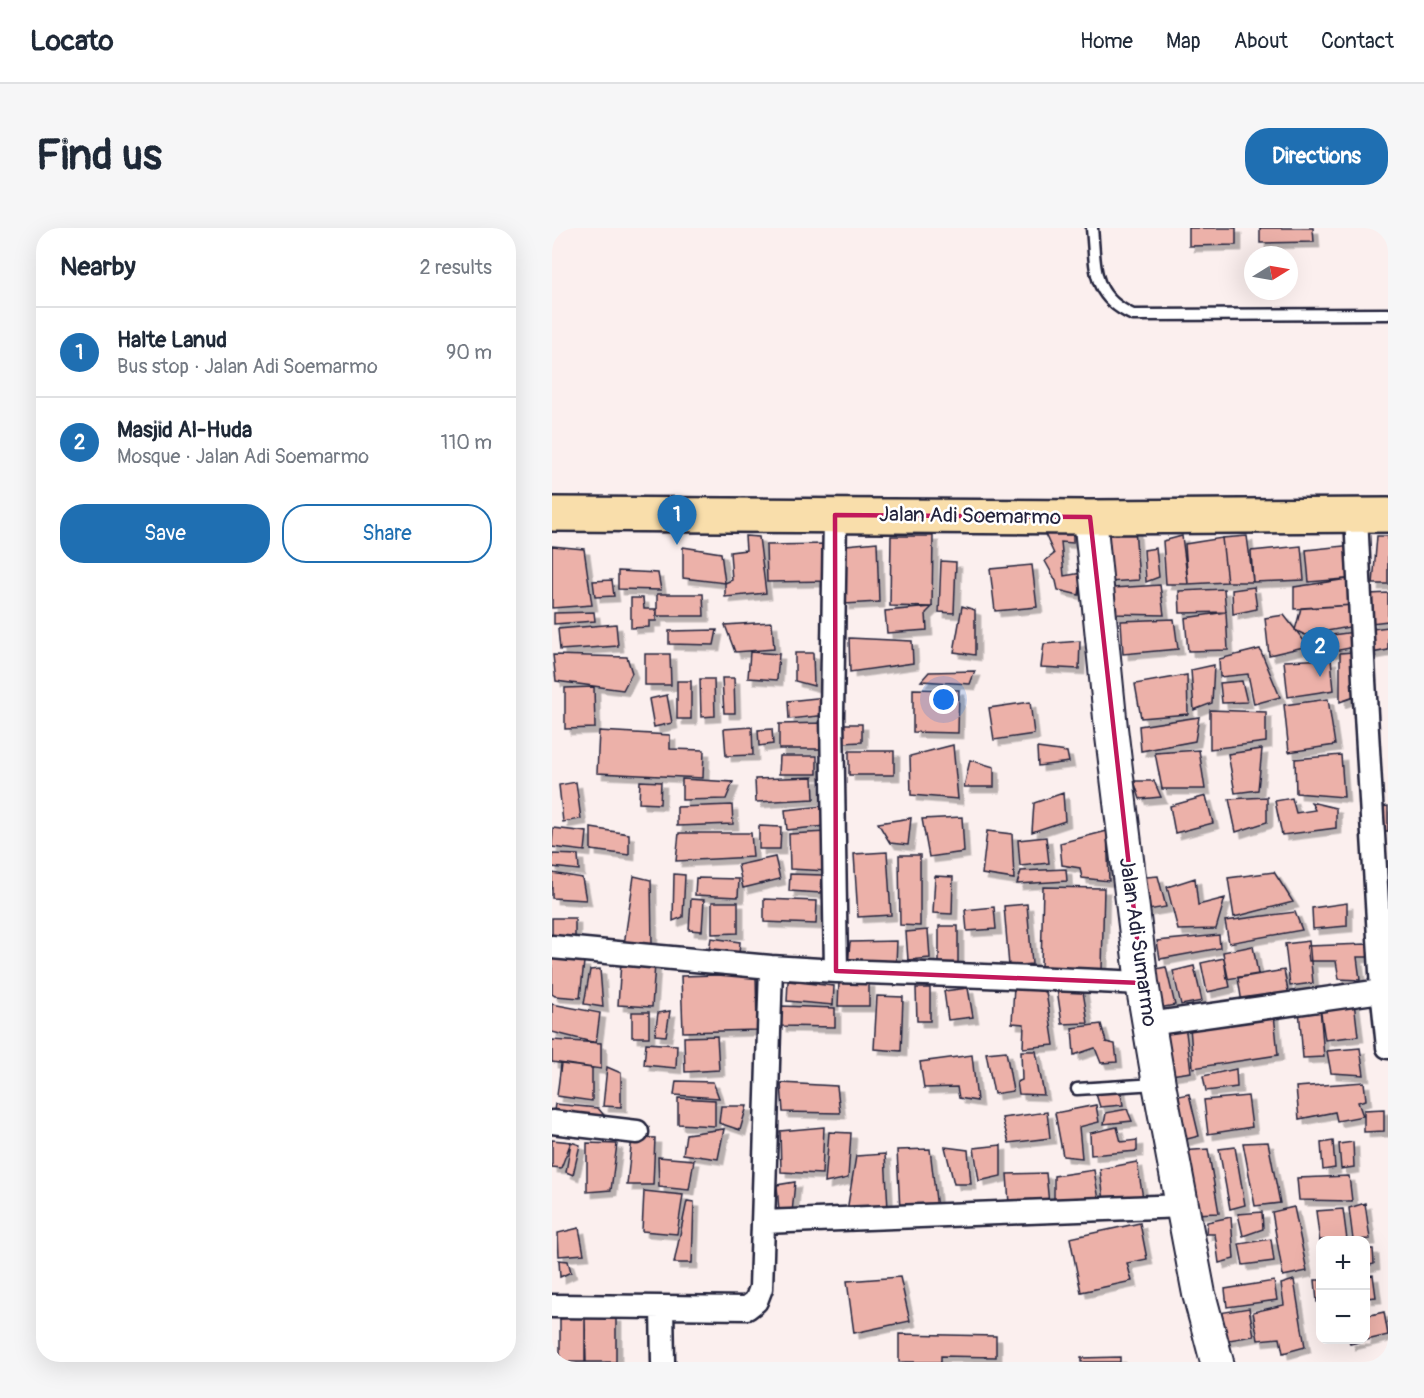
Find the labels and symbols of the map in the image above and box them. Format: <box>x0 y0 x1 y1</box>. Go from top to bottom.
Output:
north arrow <box>1244 246 1298 300</box>
pin: 1 <box>658 496 696 545</box>
street label: Jalan Adi Soemarmo <box>879 501 1061 531</box>
pin: 2 <box>1300 628 1340 677</box>
your location <box>929 685 958 714</box>
street label: Jalan Adi Sumarmo <box>1113 856 1163 1028</box>

